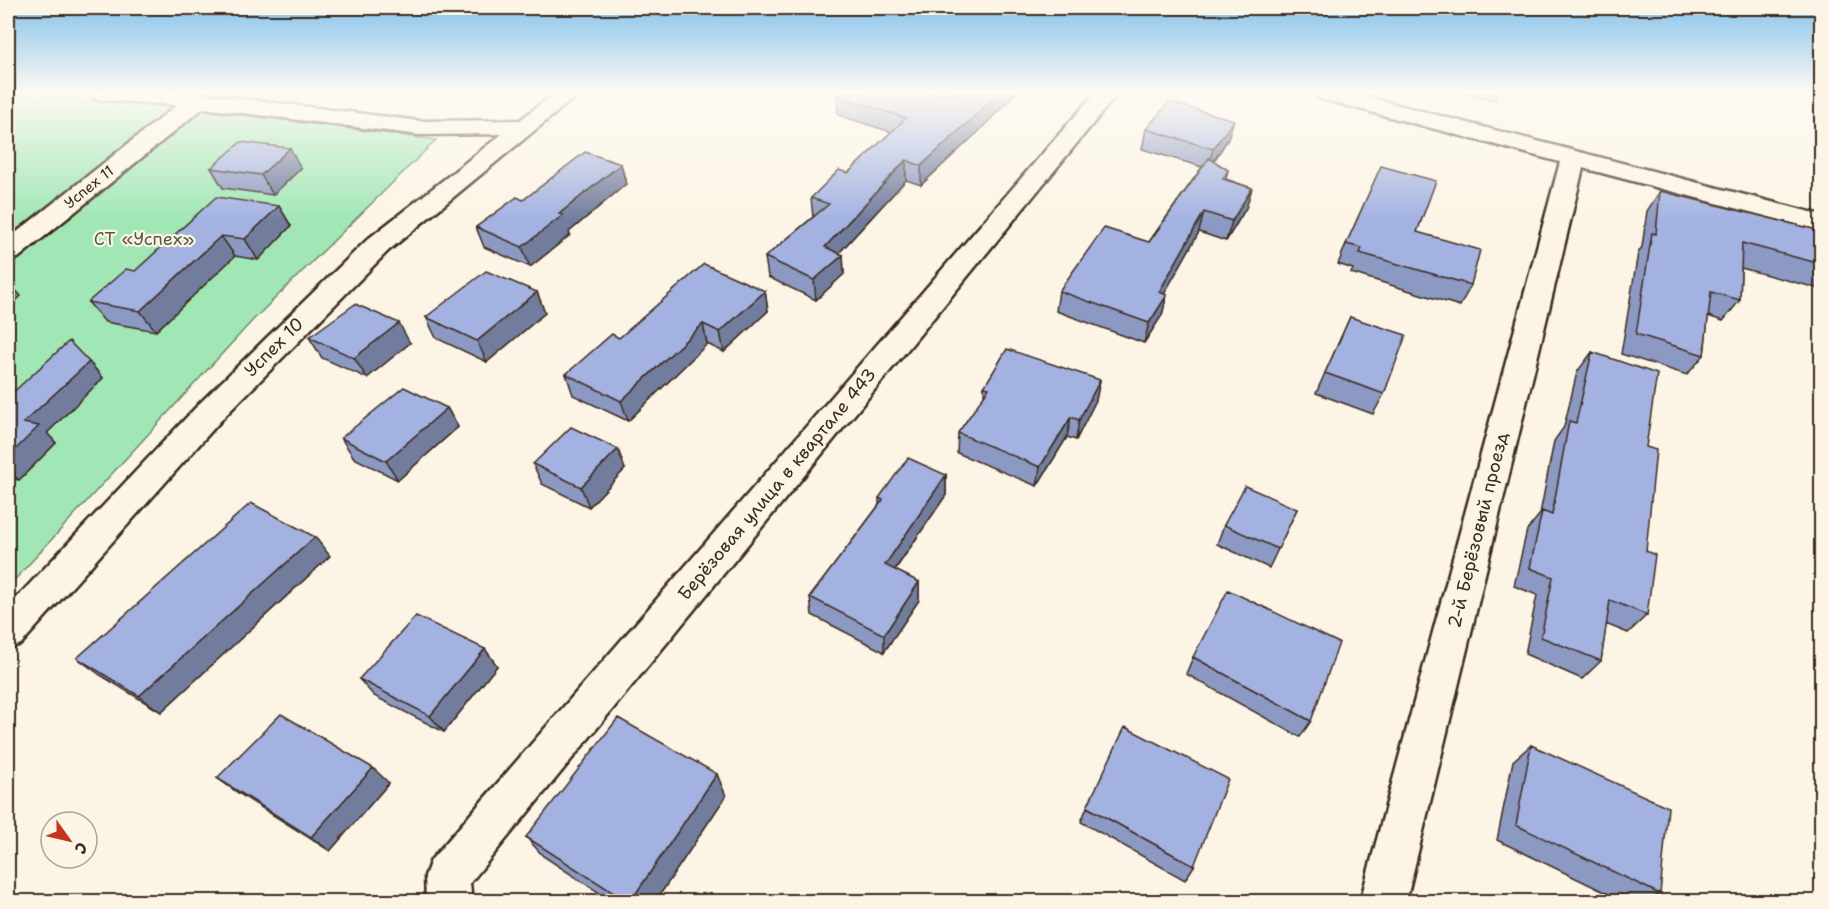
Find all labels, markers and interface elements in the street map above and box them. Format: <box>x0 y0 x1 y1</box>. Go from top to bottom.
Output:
street label: Успех 11 <box>60 161 118 213</box>
park label: СТ «Успех» <box>94 227 194 251</box>
street label: Успех 10 <box>239 312 309 382</box>
street label: Берёзовая улица в квартале 443 <box>673 363 881 605</box>
street label: 2-й Берёзовый проезд <box>1442 429 1514 630</box>
north arrow <box>39 810 99 870</box>
text: С <box>69 838 92 858</box>

